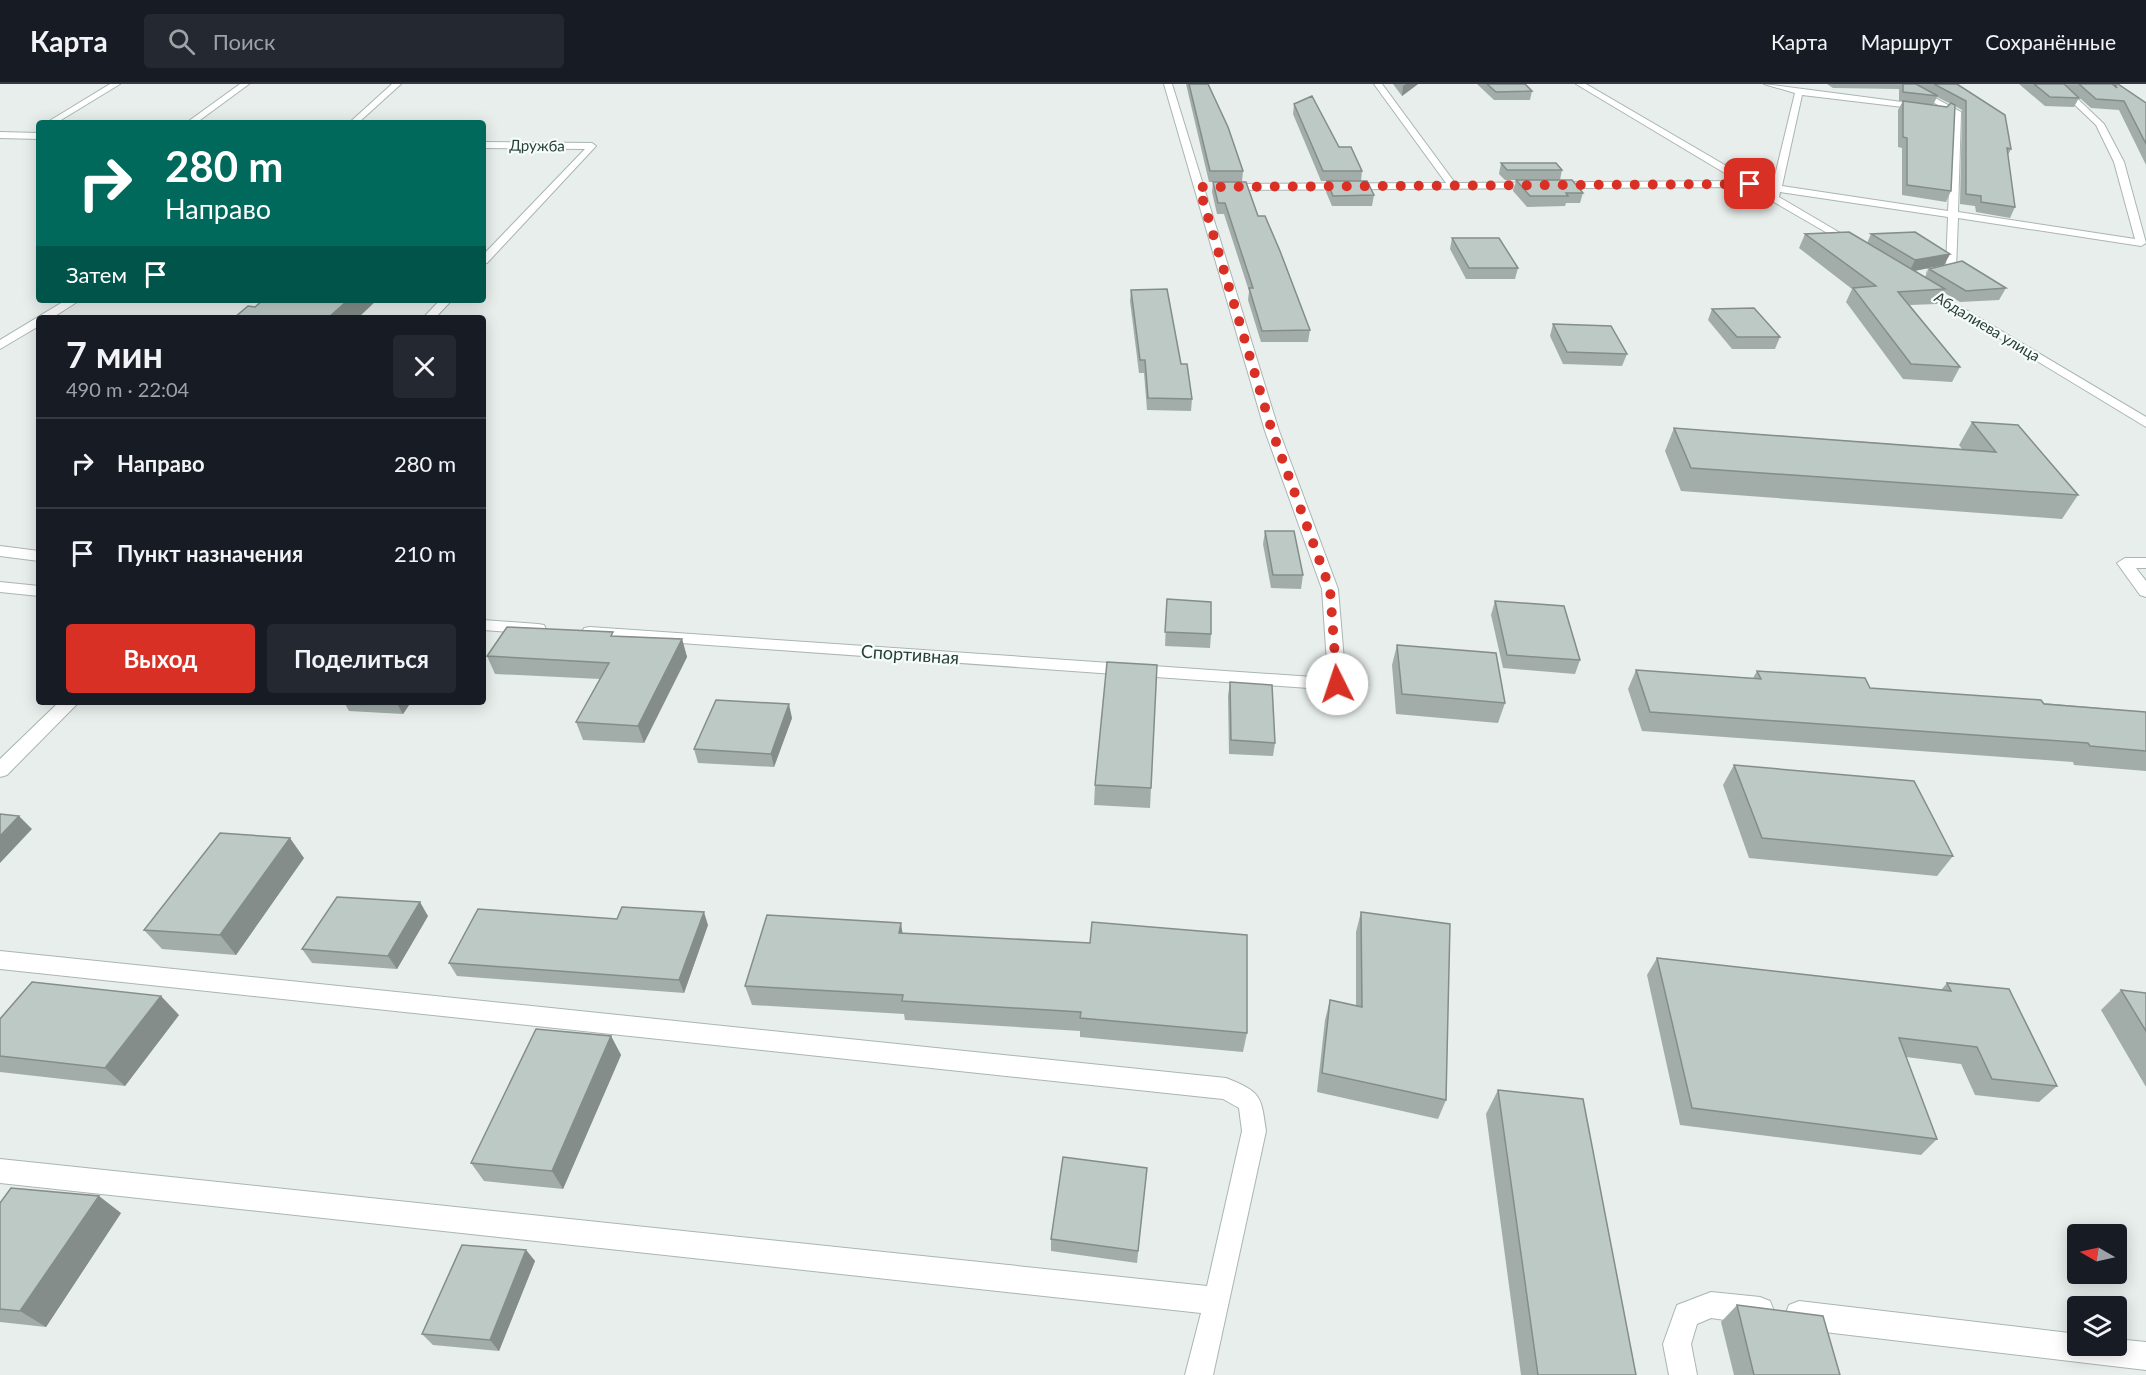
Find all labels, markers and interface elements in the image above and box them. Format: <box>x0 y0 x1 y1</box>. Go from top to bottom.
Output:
search box <box>144 14 564 68</box>
text: Карта <box>30 24 108 58</box>
icon: search <box>165 25 198 58</box>
text: Поиск <box>213 28 276 55</box>
text: Карта <box>1771 29 1828 54</box>
text: Маршрут <box>1861 29 1952 54</box>
text: Сохранённые <box>1985 29 2116 54</box>
street label: Дружба <box>509 136 565 154</box>
text: 280 m <box>165 141 283 191</box>
icon: right <box>66 144 144 222</box>
pin <box>1724 158 1775 209</box>
icon: arrive <box>1733 167 1766 200</box>
text: Направо <box>165 192 271 225</box>
icon: arrive <box>139 258 172 291</box>
text: Затем <box>66 261 127 288</box>
street label: Абдалиева улица <box>1931 288 2044 365</box>
text: 7 мин <box>66 332 163 376</box>
button: close <box>393 335 456 398</box>
text: 490 m · 22:04 <box>66 377 189 401</box>
icon: right <box>66 447 99 480</box>
text: Направо <box>117 450 205 477</box>
text: 280 m <box>394 450 456 477</box>
icon: arrive <box>66 537 99 570</box>
text: Пункт назначения <box>117 540 303 567</box>
text: 210 m <box>394 540 456 567</box>
button: Выход <box>66 624 255 693</box>
button: Поделиться <box>267 624 456 693</box>
street label: Спортивная <box>860 640 960 668</box>
position arrow <box>1305 652 1369 716</box>
north arrow <box>2067 1224 2127 1284</box>
map controls <box>2067 1224 2127 1356</box>
button: layers <box>2067 1296 2127 1356</box>

